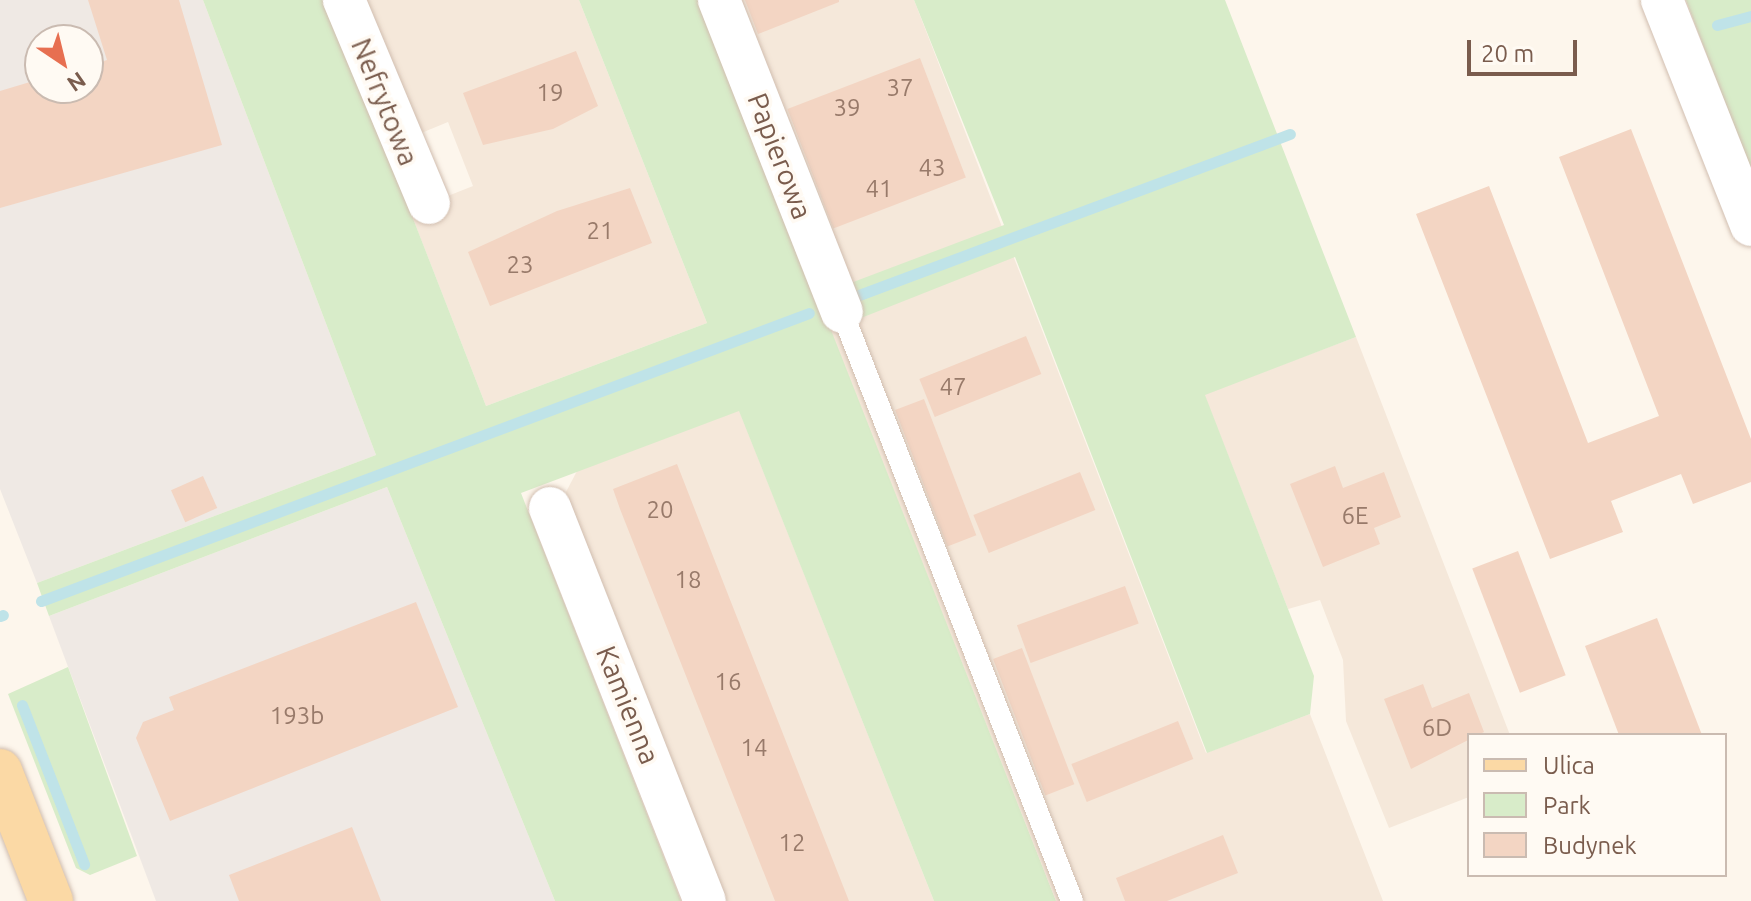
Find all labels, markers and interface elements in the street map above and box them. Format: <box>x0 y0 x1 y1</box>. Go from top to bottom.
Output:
north arrow <box>24 24 104 104</box>
scale bar <box>1471 24 1581 74</box>
street label: Nefrytowa <box>344 33 426 171</box>
text: 20 m <box>1481 40 1534 67</box>
text: N <box>63 67 91 97</box>
house number: 37 <box>886 74 914 102</box>
house number: 19 <box>536 79 564 107</box>
street label: Papierowa <box>741 88 819 224</box>
house number: 39 <box>833 94 861 122</box>
house number: 43 <box>918 154 946 182</box>
house number: 41 <box>865 175 893 203</box>
house number: 21 <box>586 217 614 245</box>
house number: 23 <box>506 251 534 279</box>
house number: 47 <box>939 373 967 401</box>
house number: 20 <box>646 496 674 524</box>
house number: 6E <box>1342 502 1368 530</box>
house number: 18 <box>674 566 702 594</box>
street label: Kamienna <box>589 641 667 769</box>
house number: 16 <box>714 668 742 696</box>
house number: 193b <box>270 702 324 730</box>
house number: 6D <box>1422 714 1452 742</box>
legend <box>1467 733 1727 877</box>
house number: 14 <box>740 734 768 762</box>
text: Ulica <box>1543 752 1595 779</box>
text: Park <box>1543 792 1591 819</box>
house number: 12 <box>778 829 806 857</box>
text: Budynek <box>1543 832 1637 859</box>

